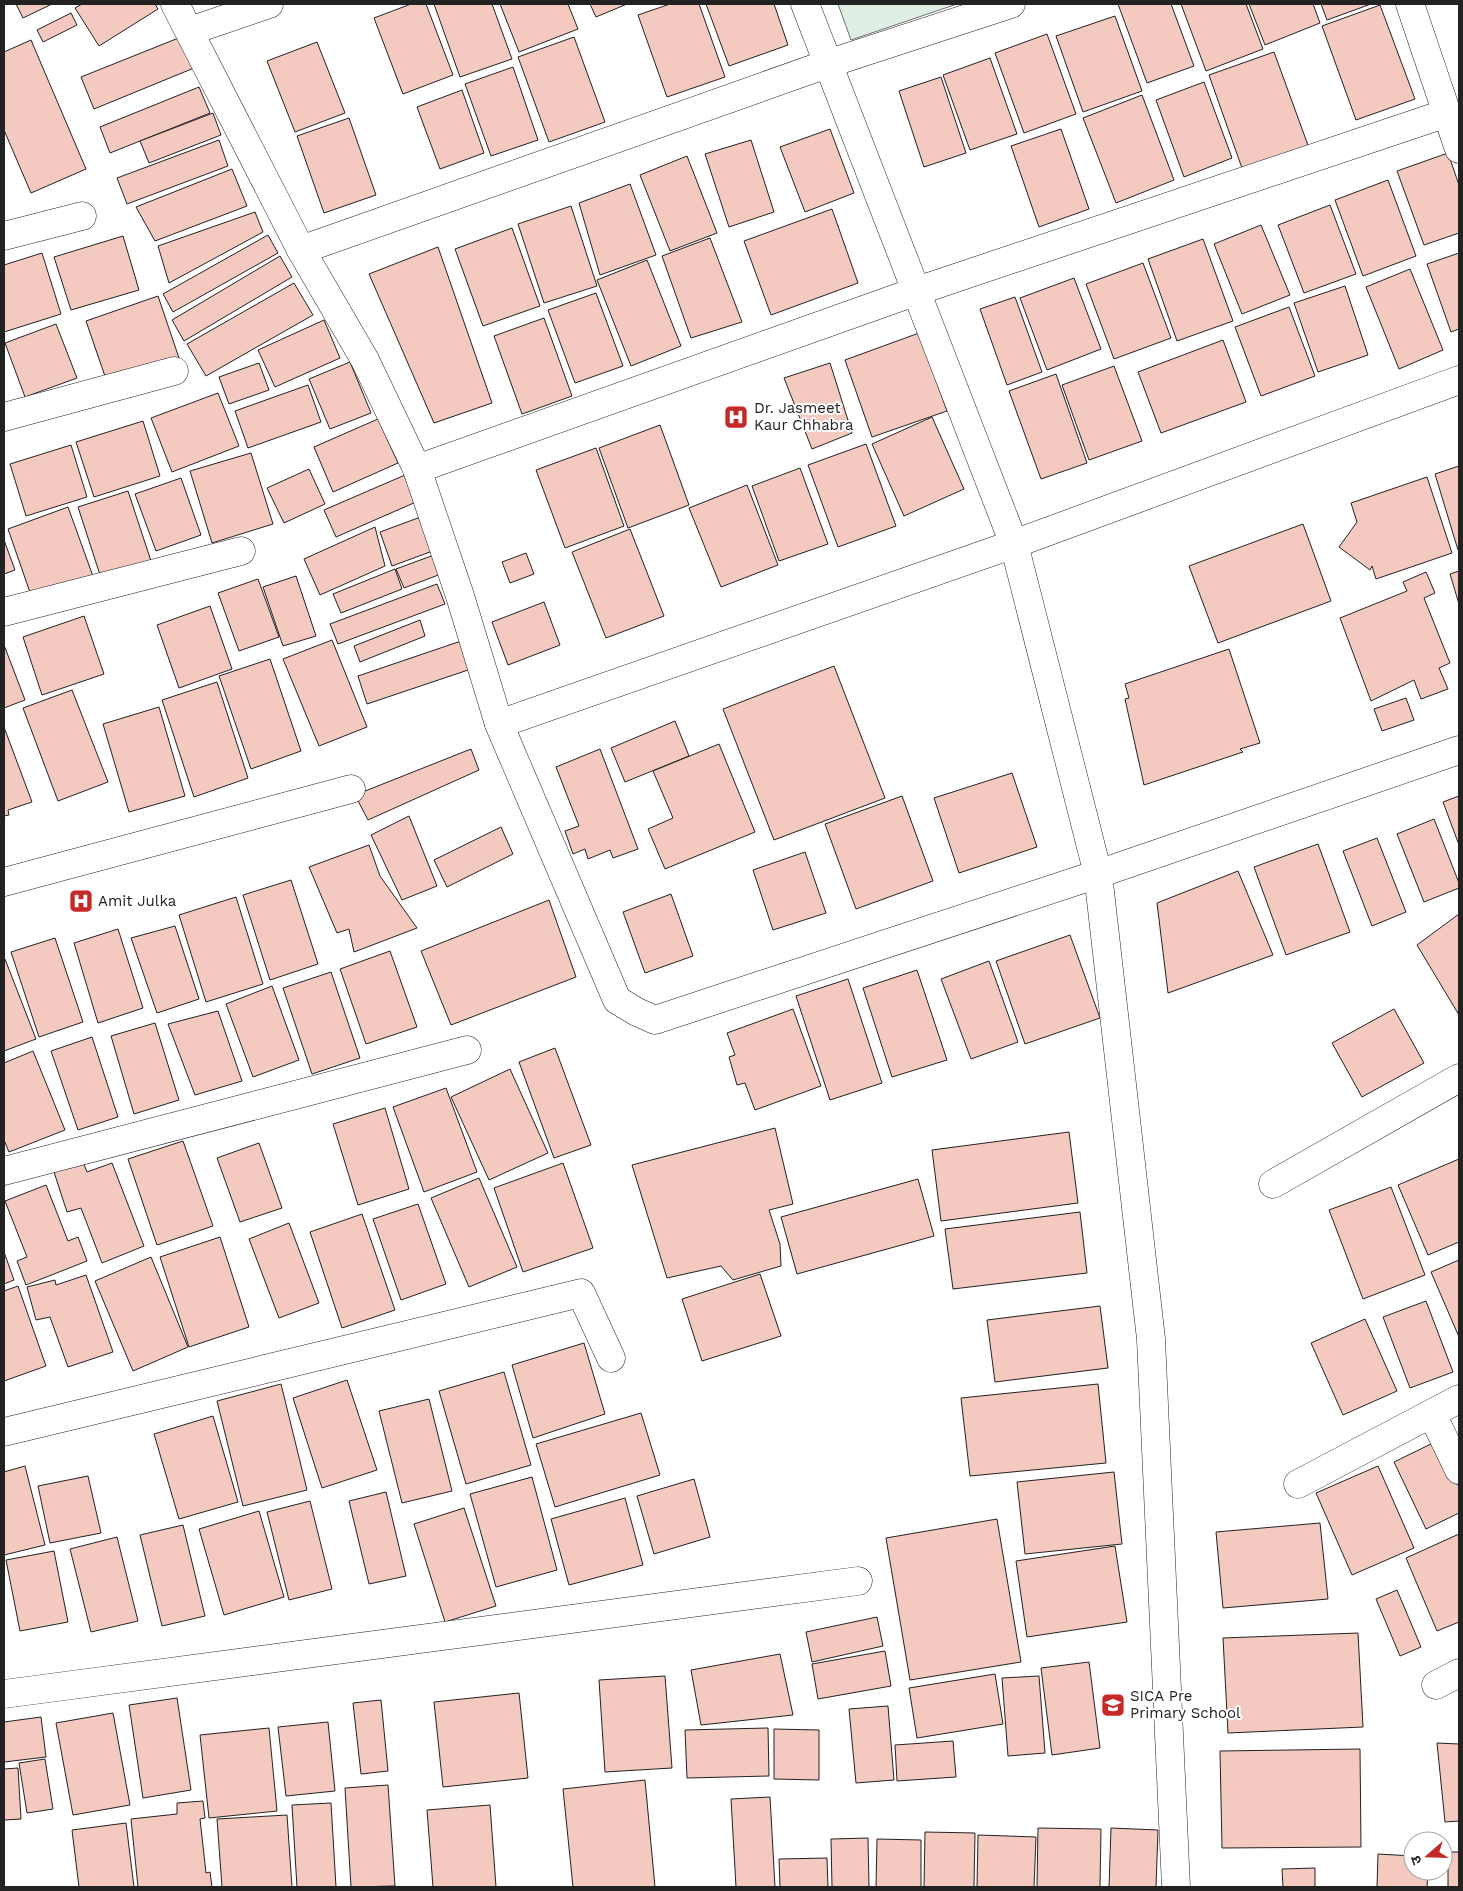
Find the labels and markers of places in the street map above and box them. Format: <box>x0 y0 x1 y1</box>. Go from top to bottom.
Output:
place label: Dr. Jasmeet Kaur Chhabra <box>754 399 854 434</box>
hospital icon: Dr. Jasmeet Kaur Chhabra <box>723 404 749 430</box>
hospital icon: Amit Julka <box>68 888 94 914</box>
place label: Amit Julka <box>98 892 177 910</box>
place label: SICA Pre Primary School <box>1130 1687 1241 1722</box>
school or university icon: SICA Pre Primary School <box>1100 1692 1126 1718</box>

